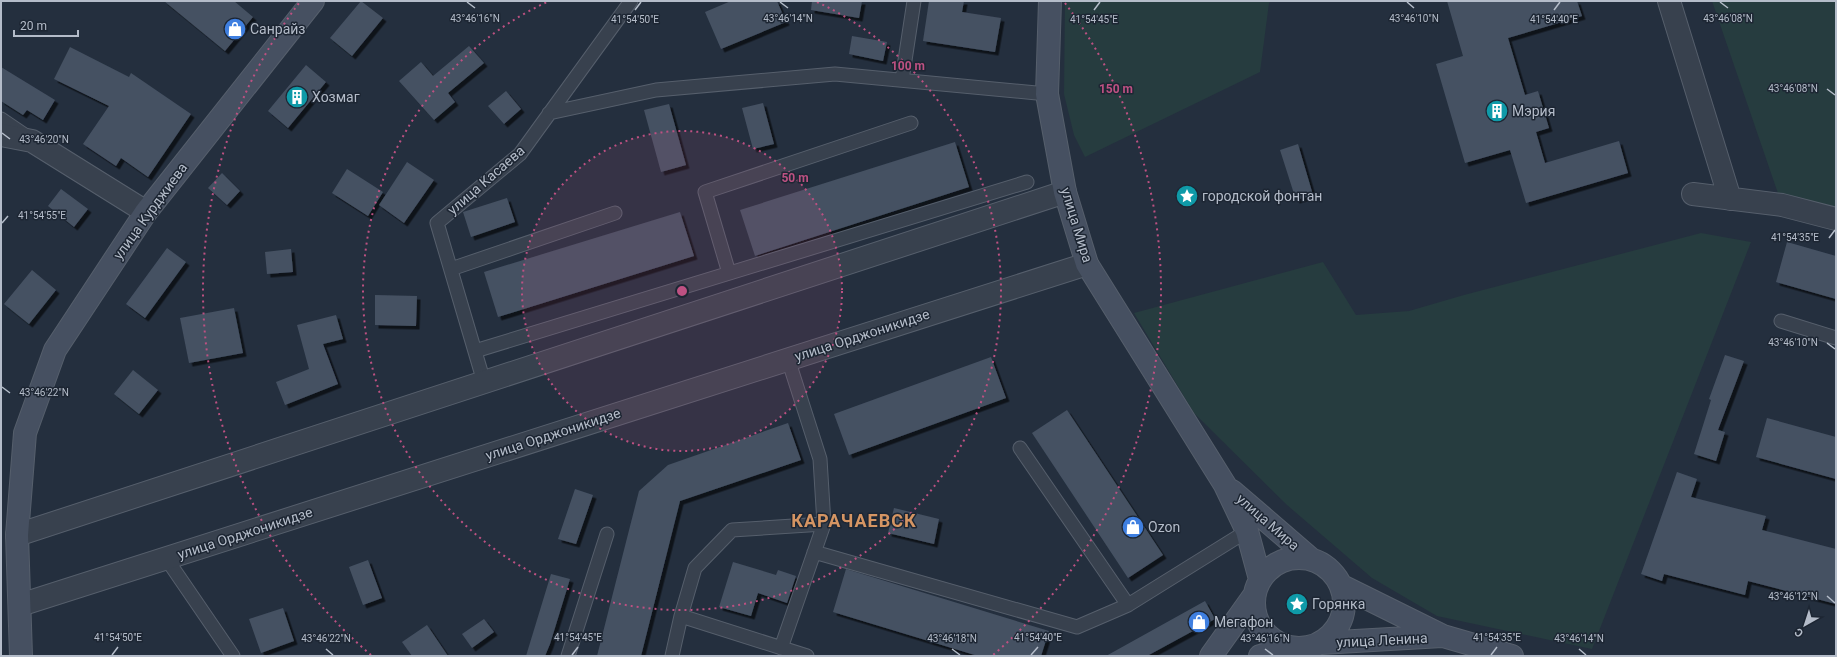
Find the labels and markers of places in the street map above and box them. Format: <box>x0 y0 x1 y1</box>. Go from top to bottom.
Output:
shop icon: Санрайз <box>222 16 248 42</box>
place label: Санрайз <box>250 21 305 37</box>
building icon: Хозмаг <box>284 84 310 110</box>
place label: Хозмаг <box>312 89 360 105</box>
building icon: Мэрия <box>1484 98 1510 124</box>
place label: Мэрия <box>1512 103 1555 119</box>
place icon: городской фонтан <box>1174 183 1200 209</box>
place label: городской фонтан <box>1202 188 1322 204</box>
centre of rings <box>675 284 689 298</box>
shop icon: Ozon <box>1120 514 1146 540</box>
place label: Ozon <box>1148 519 1180 535</box>
place icon: Горянка <box>1284 591 1310 617</box>
place label: Горянка <box>1312 596 1365 612</box>
shop icon: Мегафон <box>1186 609 1212 635</box>
place label: Мегафон <box>1214 614 1273 630</box>

